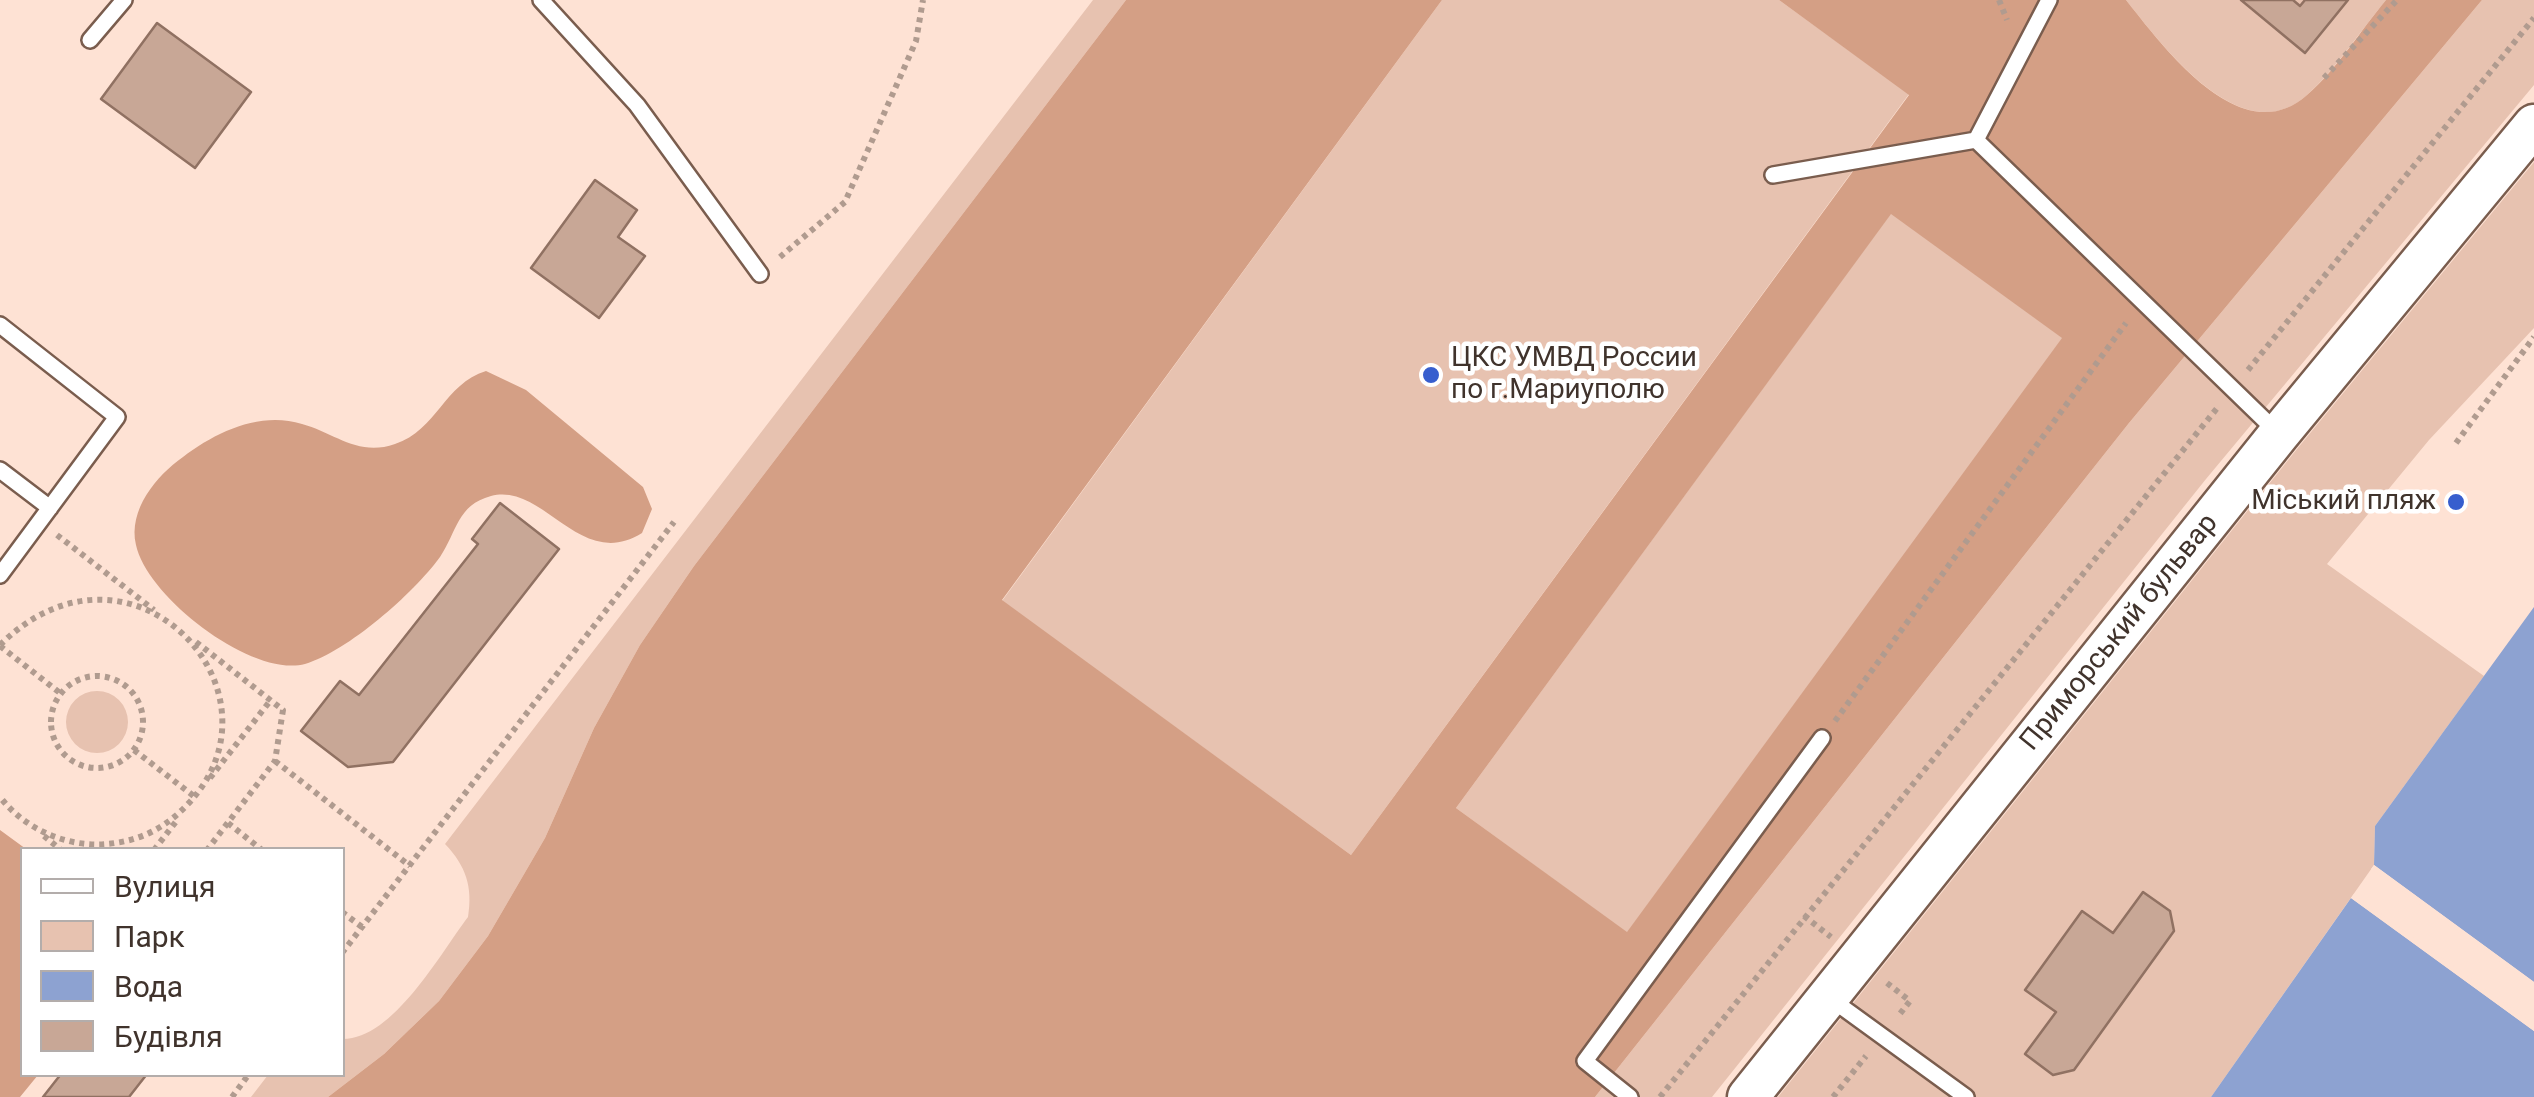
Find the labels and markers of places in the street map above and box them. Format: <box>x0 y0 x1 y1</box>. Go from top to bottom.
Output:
place label: ЦКС УМВД России по г.Мариуполю <box>1451 342 1697 408</box>
marker: ЦКС УМВД России по г.Мариуполю <box>1420 364 1442 386</box>
place label: Міський пляж <box>2251 485 2436 519</box>
marker: Міський пляж <box>2445 491 2467 513</box>

